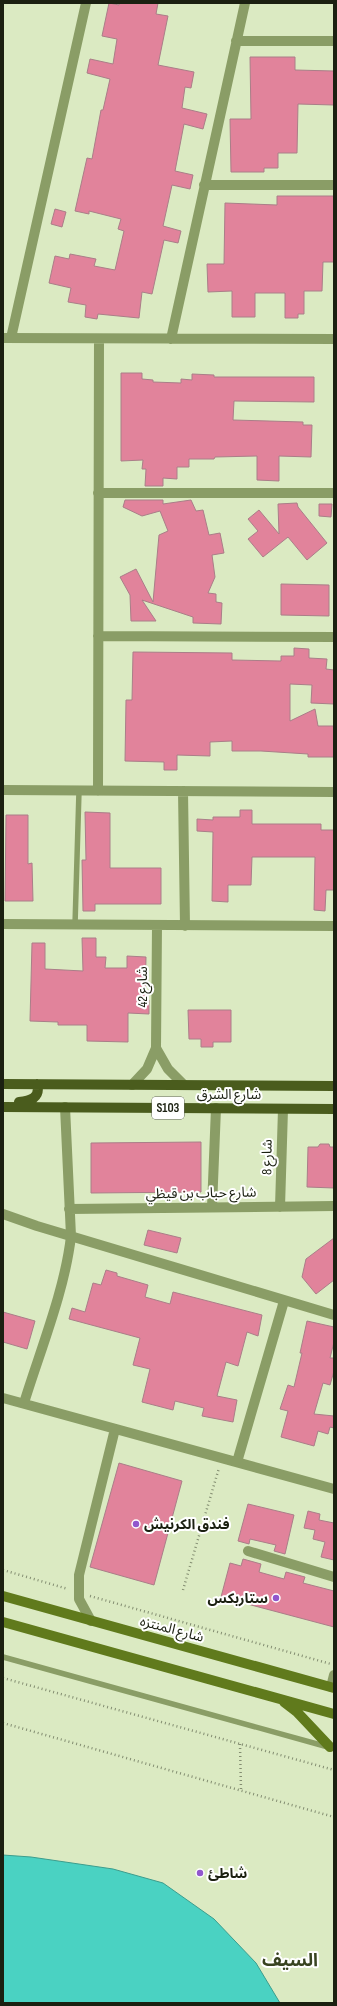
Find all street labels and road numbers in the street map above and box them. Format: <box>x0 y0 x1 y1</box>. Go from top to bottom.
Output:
street label: شارع 42 <box>134 966 153 1008</box>
street label: شارع الشرق <box>197 1086 261 1105</box>
road number: S103 <box>152 1097 184 1119</box>
street label: شارع 8 <box>258 1139 278 1175</box>
street label: شارع حباب بن قيظي <box>146 1184 257 1205</box>
street label: شارع المنتزه <box>138 1612 206 1648</box>

